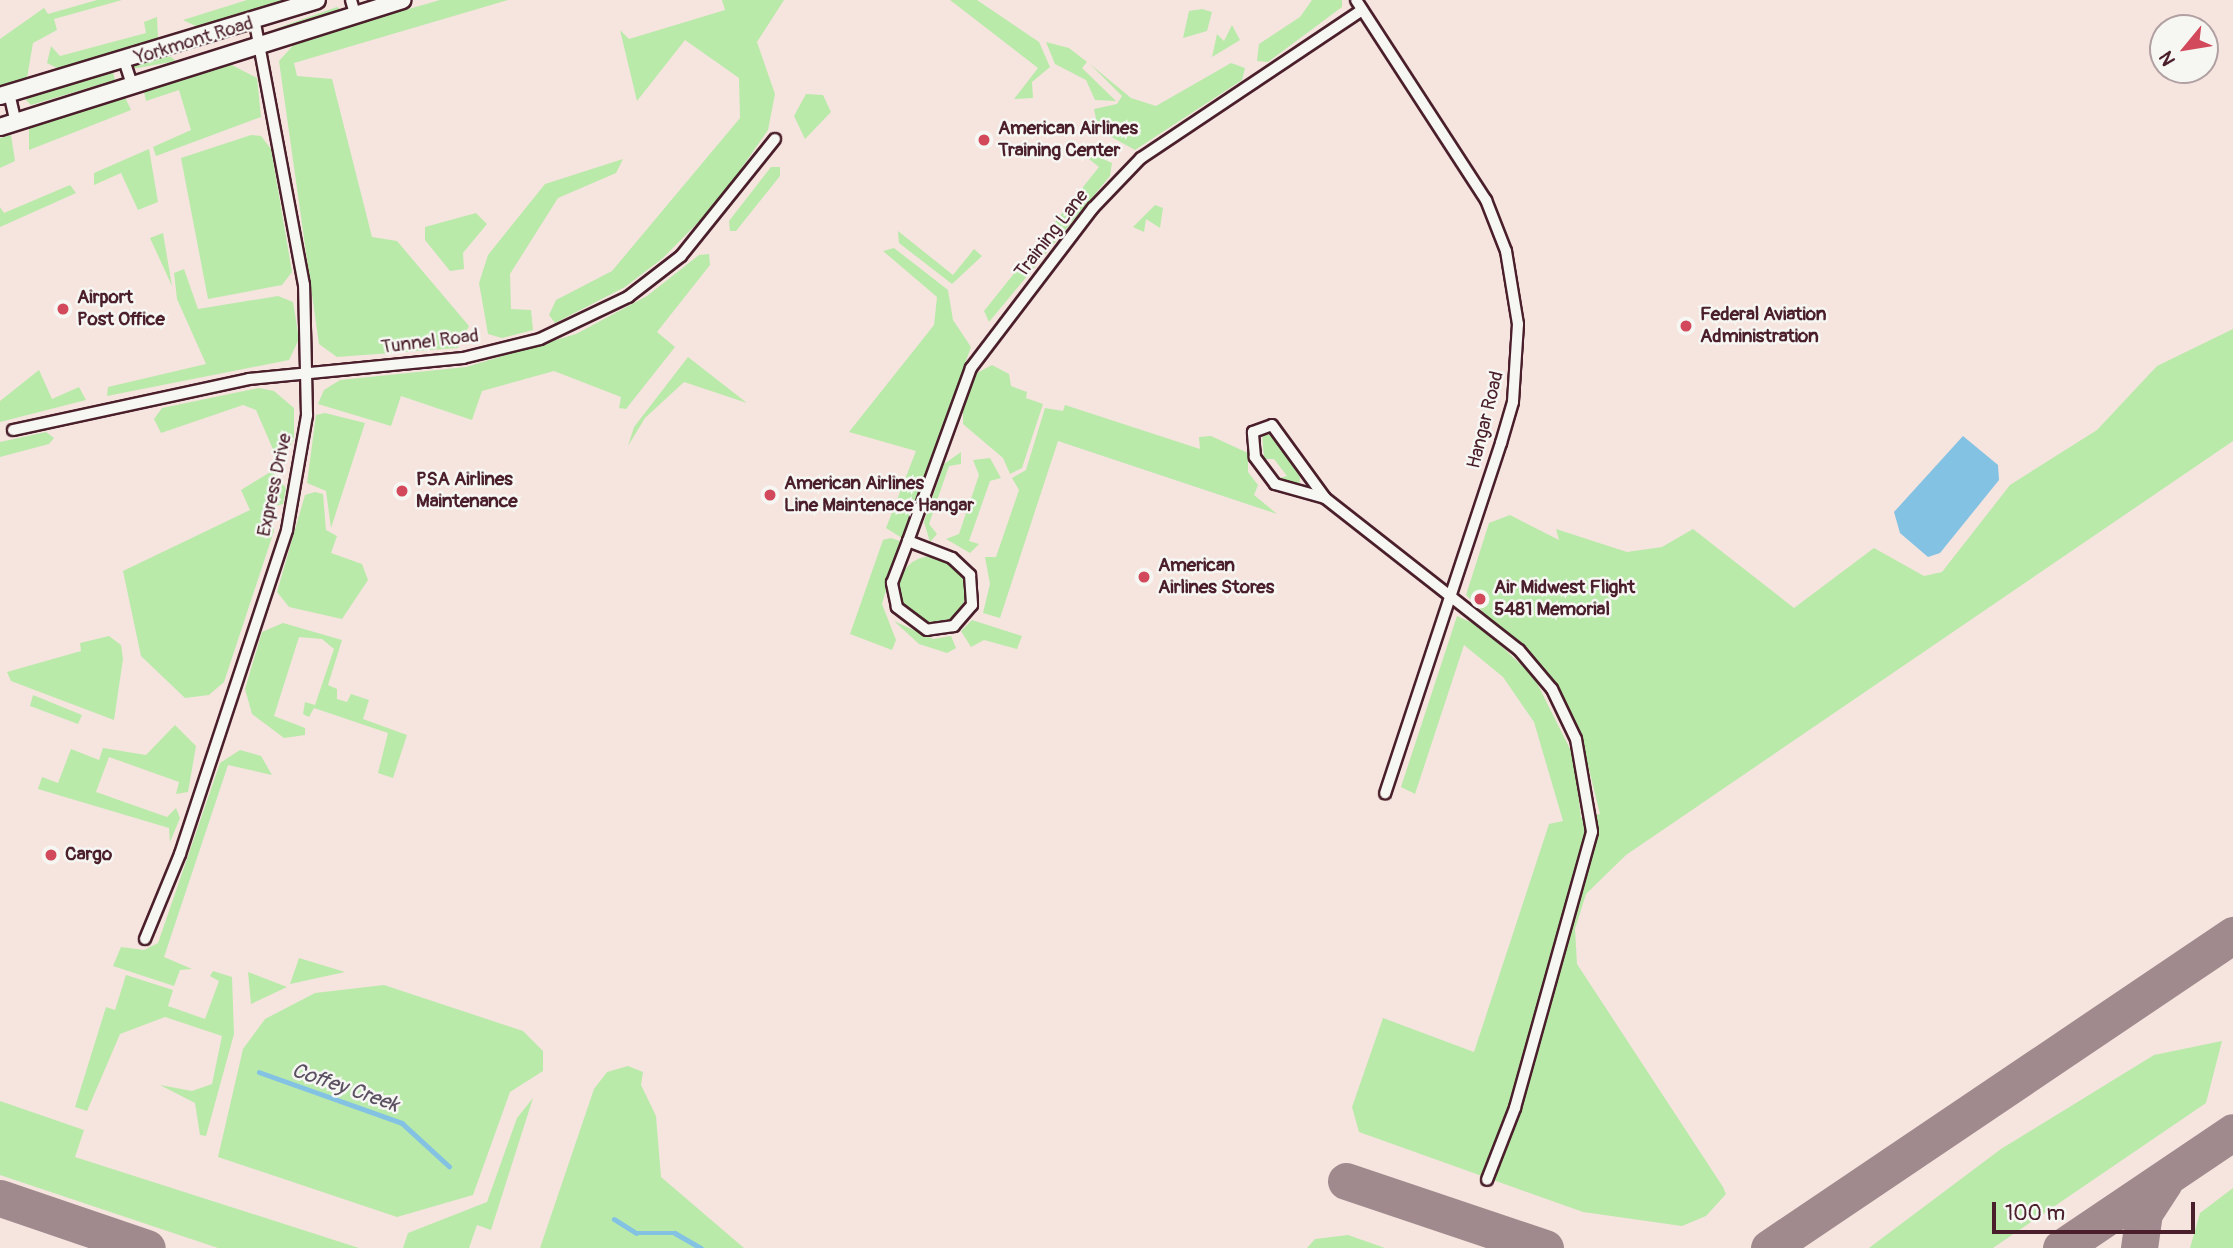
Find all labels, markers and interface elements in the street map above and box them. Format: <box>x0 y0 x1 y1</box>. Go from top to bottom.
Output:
street label: Yorkmont Road <box>132 12 256 70</box>
north arrow <box>2149 14 2219 84</box>
text: N <box>2154 47 2181 70</box>
place label: American Airlines Training Center <box>998 118 1138 162</box>
marker: American Airlines Training Center <box>976 132 992 148</box>
street label: Training Lane <box>1010 185 1094 283</box>
place label: Airport Post Office <box>77 287 165 331</box>
marker: Airport Post Office <box>55 301 71 317</box>
place label: Federal Aviation Administration <box>1700 304 1827 348</box>
marker: Federal Aviation Administration <box>1678 318 1694 334</box>
street label: Tunnel Road <box>380 325 480 359</box>
street label: Hangar Road <box>1463 369 1509 471</box>
street label: Express Drive <box>253 431 297 539</box>
place label: PSA Airlines Maintenance <box>416 469 518 513</box>
place label: American Airlines Line Maintenace Hangar <box>784 473 974 517</box>
marker: PSA Airlines Maintenance <box>394 483 410 499</box>
marker: American Airlines Line Maintenace Hangar <box>762 487 778 503</box>
place label: American Airlines Stores <box>1158 555 1274 599</box>
marker: American Airlines Stores <box>1136 569 1152 585</box>
place label: Air Midwest Flight 5481 Memorial <box>1494 577 1635 621</box>
marker: Air Midwest Flight 5481 Memorial <box>1472 591 1488 607</box>
place label: Cargo <box>65 844 112 866</box>
marker: Cargo <box>43 847 59 863</box>
water label: Coffey Creek <box>288 1058 402 1118</box>
scale bar <box>1995 1188 2198 1232</box>
text: 100 m <box>2005 1200 2065 1227</box>

